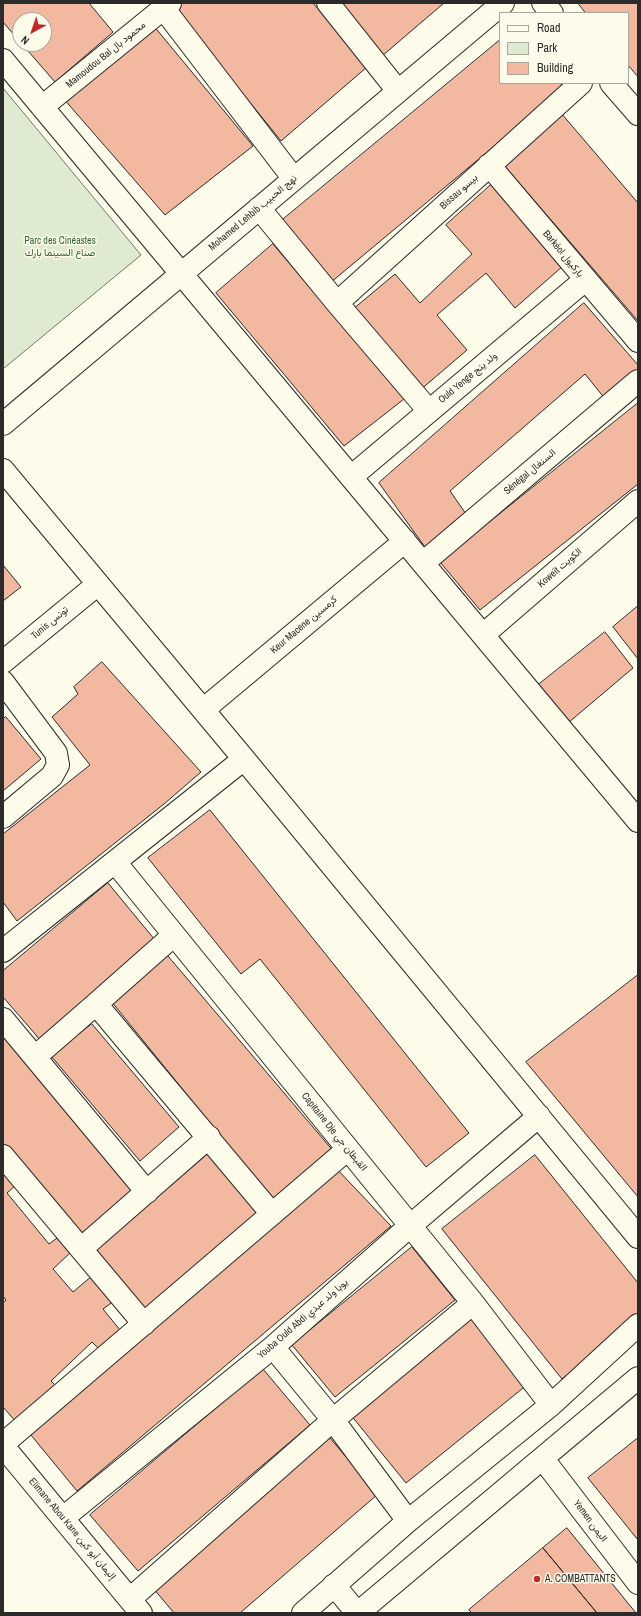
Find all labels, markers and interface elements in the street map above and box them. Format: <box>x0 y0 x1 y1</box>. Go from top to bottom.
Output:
north arrow <box>12 12 52 52</box>
legend <box>499 12 629 84</box>
street label: Mamoudou Bal محمود بال <box>64 19 148 91</box>
text: Road <box>537 20 561 36</box>
text: N <box>18 33 32 48</box>
text: Park <box>537 40 557 56</box>
text: Building <box>537 60 573 76</box>
street label: Bissau بيسو <box>438 172 480 212</box>
street label: Mohamed Lehbib نهج الحبيب <box>206 173 300 253</box>
street label: Barkéol باركيول <box>540 228 586 280</box>
park label: Parc des Cinéastes صناع السينما بارك <box>24 235 96 258</box>
street label: Ould Yenge ولد ينج <box>436 350 500 406</box>
street label: Sénégal السنغال <box>502 447 558 497</box>
street label: Koweït الكويت <box>535 546 585 590</box>
street label: Keur Macene كرمسين <box>268 594 340 656</box>
street label: Tunis تونس <box>29 604 71 642</box>
street label: Capitaine Dje القبطان جي <box>299 1090 369 1174</box>
street label: Youba Ould Abdi يوبا ولد عبدي <box>255 1276 351 1362</box>
street label: Elimane Abou Kane إليمان أبو كين <box>26 1476 118 1582</box>
street label: Yemen اليمن <box>570 1498 610 1544</box>
place label: A. COMBATTANTS <box>545 1573 616 1585</box>
marker: A. COMBATTANTS <box>532 1574 542 1584</box>

